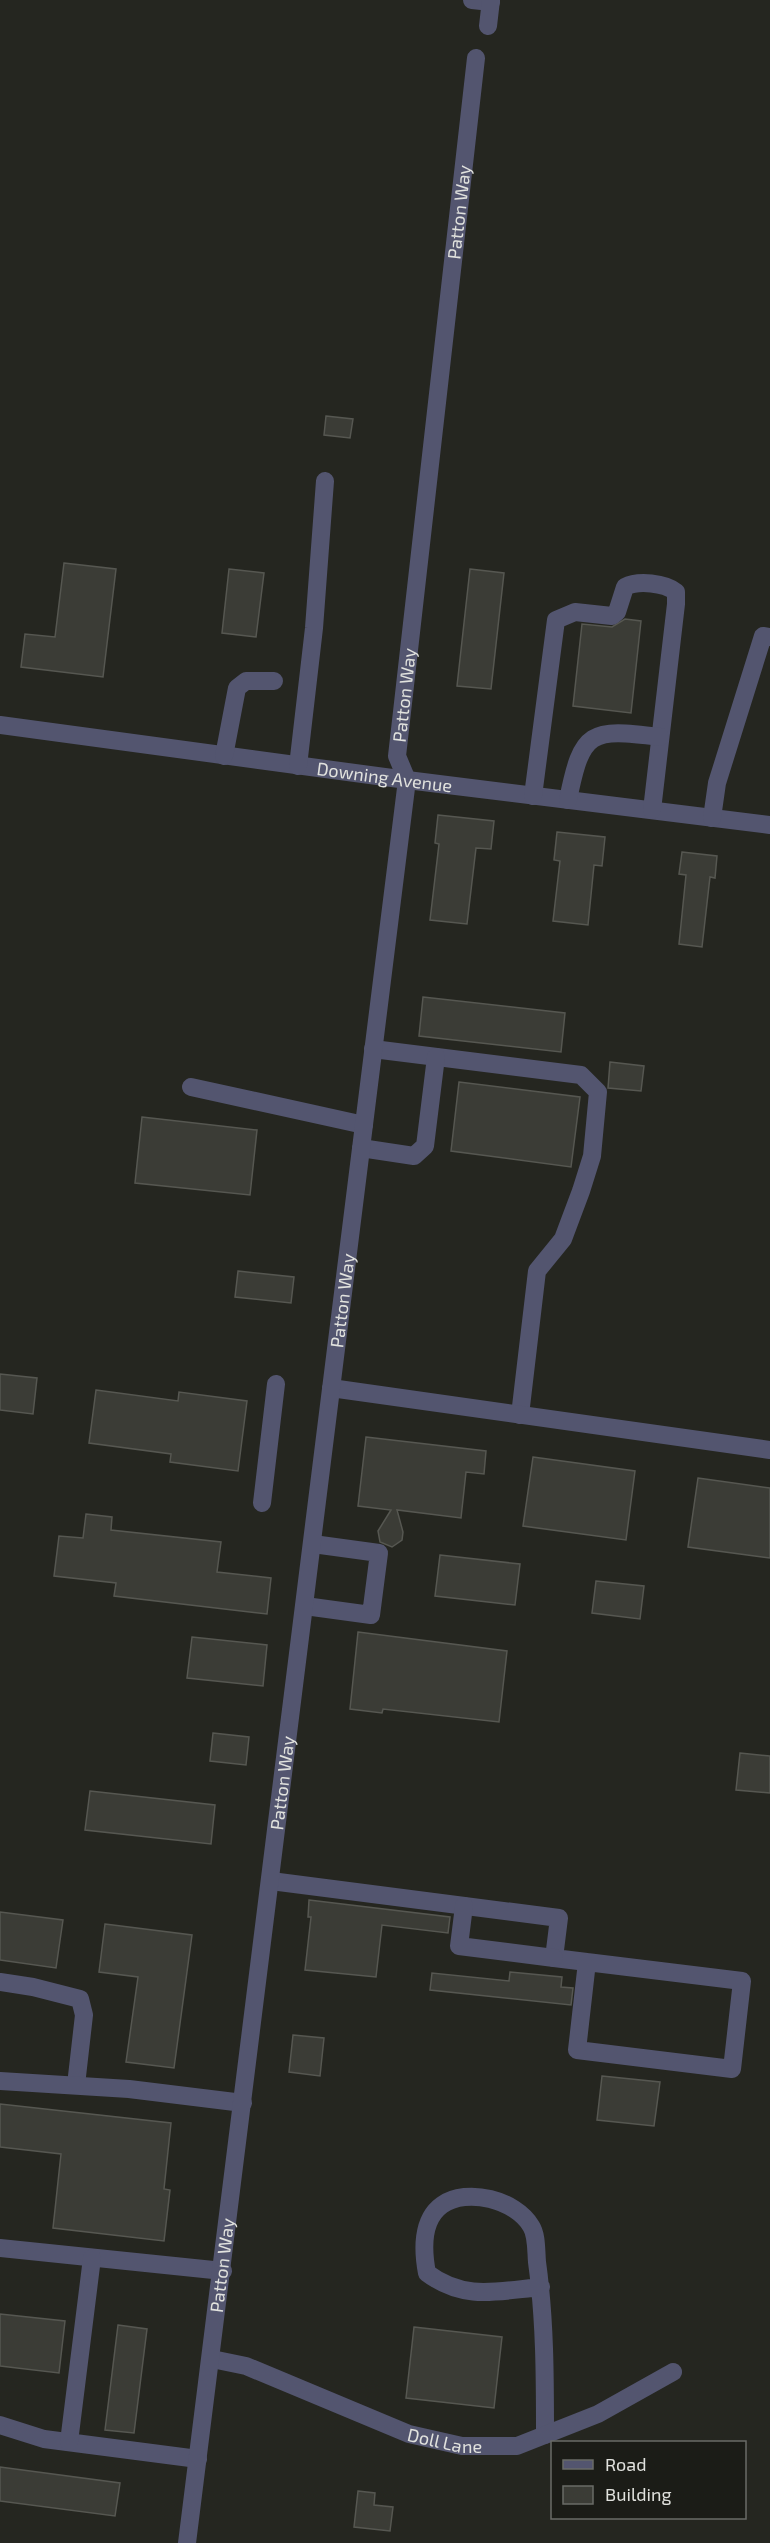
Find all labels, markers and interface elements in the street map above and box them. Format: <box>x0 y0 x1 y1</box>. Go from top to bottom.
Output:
street label: Patton Way <box>442 163 475 261</box>
street label: Patton Way <box>388 646 420 743</box>
street label: Downing Avenue <box>315 757 453 797</box>
street label: Patton Way <box>325 1252 359 1349</box>
street label: Patton Way <box>265 1734 299 1831</box>
street label: Patton Way <box>205 2216 239 2314</box>
street label: Doll Lane <box>405 2423 482 2457</box>
legend <box>551 2441 746 2519</box>
text: Road <box>605 2453 646 2475</box>
text: Building <box>605 2483 672 2505</box>

